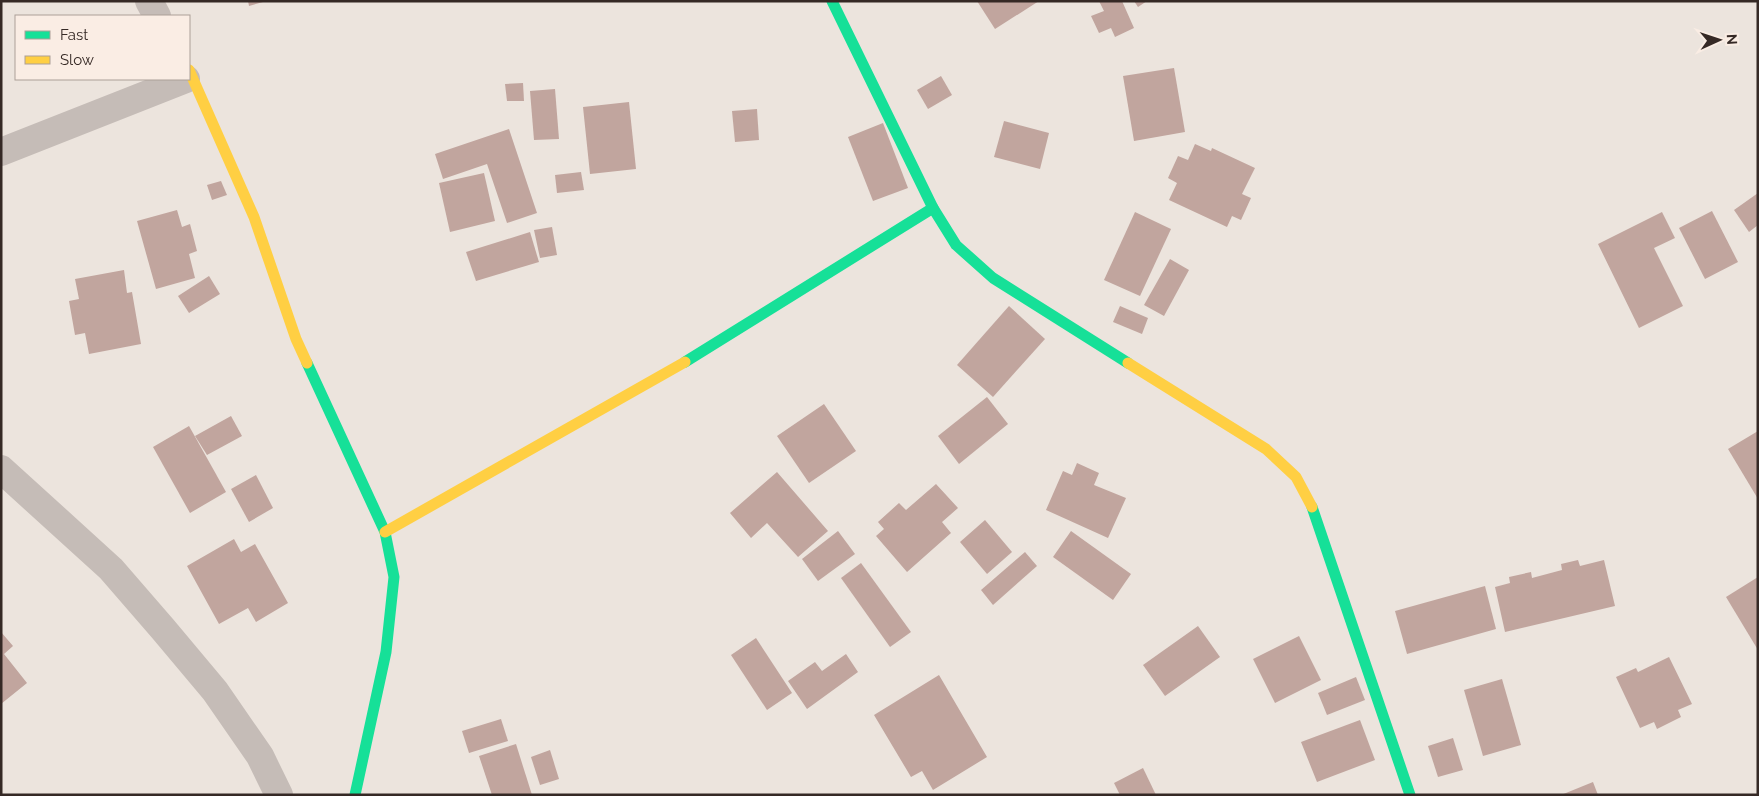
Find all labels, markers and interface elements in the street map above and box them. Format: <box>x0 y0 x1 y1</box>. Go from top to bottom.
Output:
legend <box>15 15 190 80</box>
north arrow <box>1694 15 1744 65</box>
text: Fast <box>60 26 88 44</box>
text: N <box>1724 34 1740 45</box>
text: Slow <box>60 51 94 69</box>

